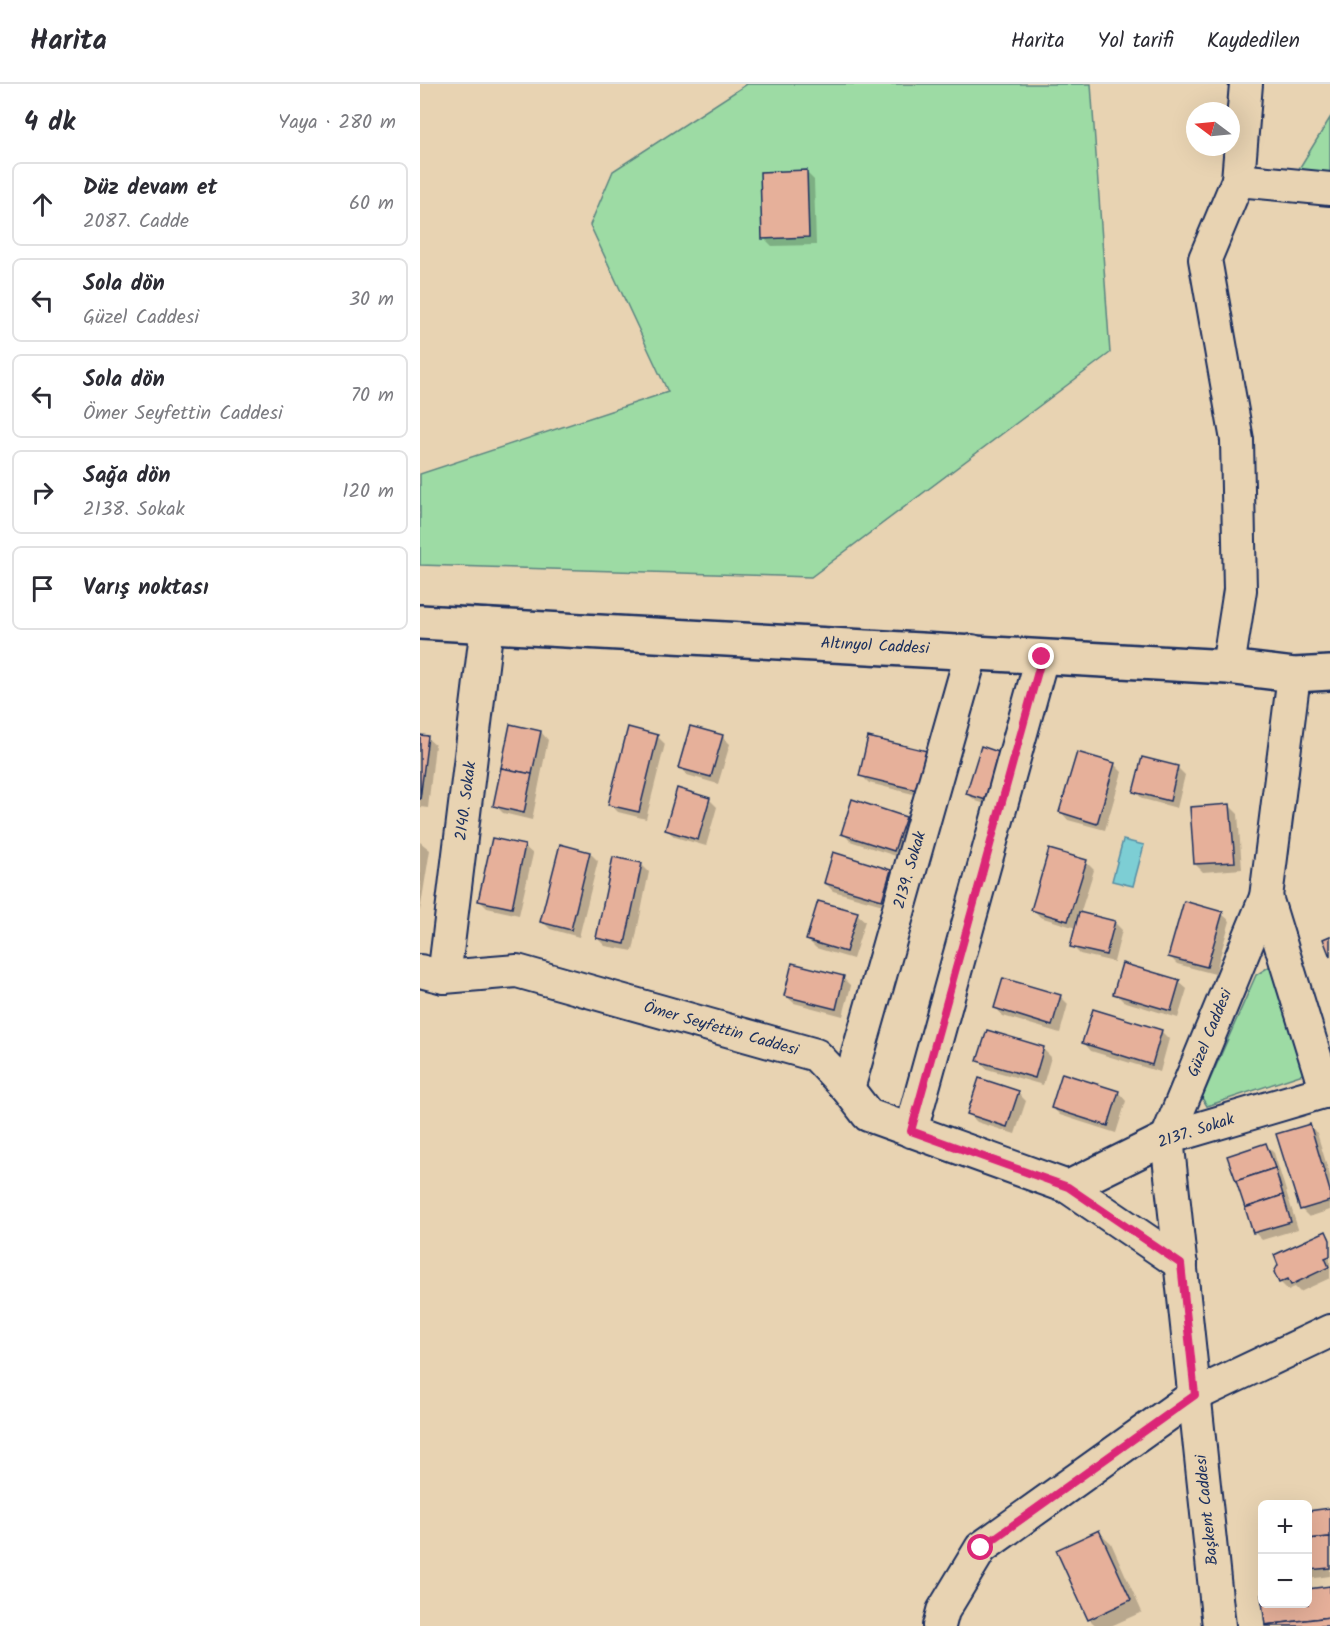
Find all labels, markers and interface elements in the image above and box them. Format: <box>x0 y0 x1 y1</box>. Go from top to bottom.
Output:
text: Harita <box>30 19 107 64</box>
text: Harita <box>1011 25 1065 58</box>
text: Yol tarifi <box>1098 25 1174 58</box>
text: Kaydedilen <box>1207 25 1300 58</box>
text: 4 dk <box>24 102 75 144</box>
north arrow <box>1186 102 1240 156</box>
text: Yaya · 280 m <box>278 107 396 139</box>
text: Düz devam et <box>83 171 217 206</box>
icon: ahead <box>26 188 59 221</box>
text: 60 m <box>349 188 394 220</box>
text: 2087. Cadde <box>83 206 189 238</box>
text: Sola dön <box>83 267 165 302</box>
icon: left <box>26 284 59 317</box>
text: 30 m <box>349 284 394 316</box>
text: Güzel Caddesi <box>83 302 199 334</box>
text: Sola dön <box>83 363 165 398</box>
icon: left <box>26 380 59 413</box>
text: 70 m <box>351 380 394 412</box>
text: Ömer Seyfettin Caddesi <box>83 398 283 430</box>
text: Sağa dön <box>83 459 170 494</box>
icon: right <box>26 476 59 509</box>
text: 120 m <box>342 476 394 508</box>
text: 2138. Sokak <box>83 494 185 526</box>
text: Varış noktası <box>83 571 209 606</box>
icon: arrive <box>26 572 59 605</box>
street label: Altınyol Caddesi <box>820 631 931 661</box>
route end <box>1028 643 1054 669</box>
street label: 2140. Sokak <box>449 759 483 842</box>
street label: 2139. Sokak <box>887 828 933 912</box>
street label: Güzel Caddesi <box>1181 984 1239 1081</box>
street label: Ömer Seyfettin Caddesi <box>641 995 802 1063</box>
street label: 2137. Sokak <box>1154 1107 1238 1155</box>
street label: Başkent Caddesi <box>1189 1452 1225 1567</box>
map controls <box>1258 1500 1312 1608</box>
button: + <box>1258 1500 1312 1554</box>
route start <box>967 1534 993 1560</box>
button: − <box>1258 1554 1312 1608</box>

